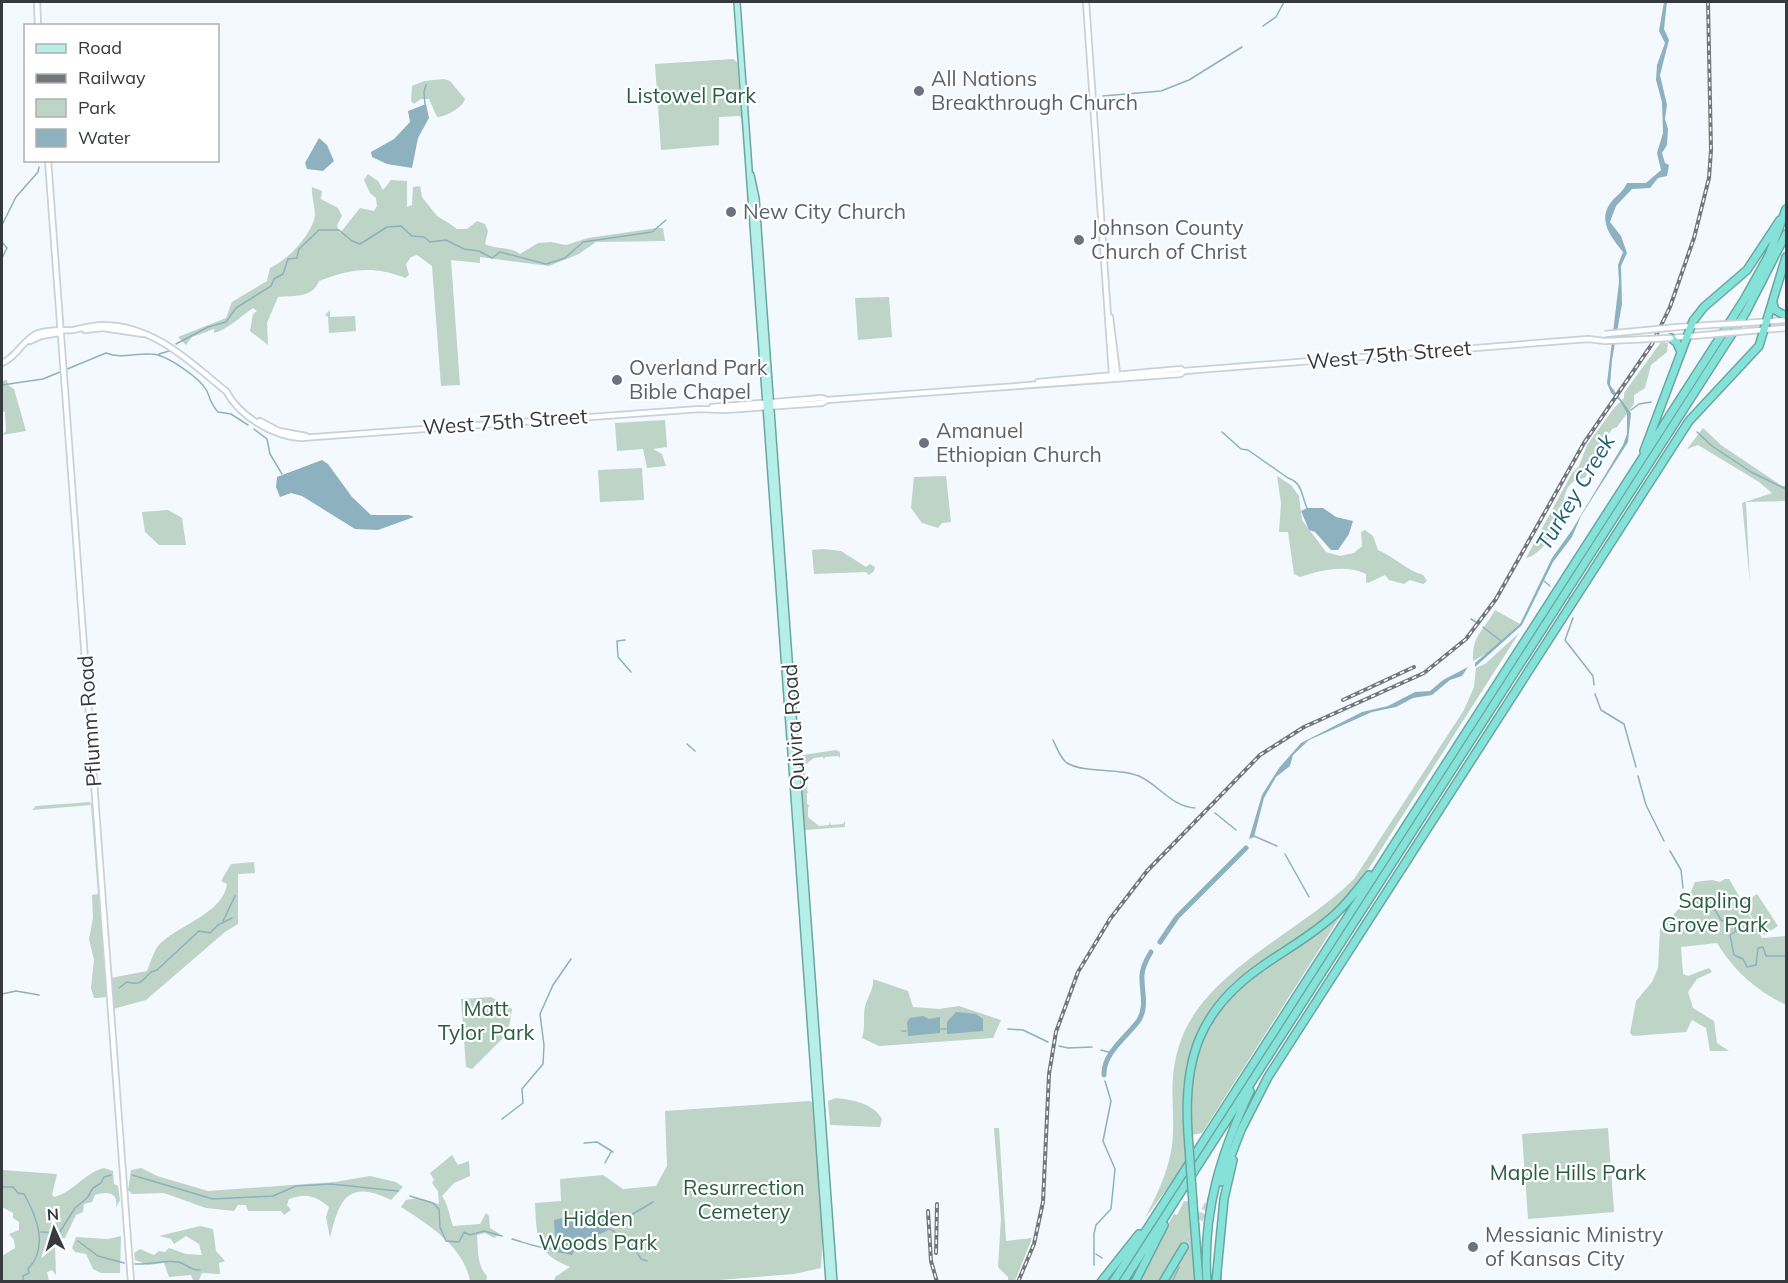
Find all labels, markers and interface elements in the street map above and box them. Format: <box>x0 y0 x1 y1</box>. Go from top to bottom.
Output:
legend <box>24 24 219 162</box>
text: Road <box>78 36 122 59</box>
place label: All Nations Breakthrough Church <box>931 65 1138 115</box>
text: Railway <box>78 66 146 89</box>
park label: Listowel Park <box>626 82 756 108</box>
marker: All Nations Breakthrough Church <box>912 84 926 98</box>
text: Park <box>78 96 117 119</box>
text: Water <box>78 126 131 149</box>
place label: New City Church <box>743 198 906 224</box>
marker: New City Church <box>724 205 738 219</box>
place label: Johnson County Church of Christ <box>1091 214 1247 264</box>
marker: Johnson County Church of Christ <box>1072 233 1086 247</box>
street label: West 75th Street <box>1306 334 1472 374</box>
place label: Overland Park Bible Chapel <box>629 354 768 404</box>
marker: Overland Park Bible Chapel <box>610 373 624 387</box>
street label: West 75th Street <box>422 402 588 440</box>
place label: Amanuel Ethiopian Church <box>936 417 1102 467</box>
water label: Turkey Creek <box>1529 428 1621 555</box>
marker: Amanuel Ethiopian Church <box>917 436 931 450</box>
street label: Pflumm Road <box>71 654 107 788</box>
street label: Quivira Road <box>776 663 810 791</box>
park label: Sapling Grove Park <box>1662 887 1769 937</box>
park label: Matt Tylor Park <box>438 995 535 1045</box>
park label: Maple Hills Park <box>1490 1159 1646 1185</box>
park label: Resurrection Cemetery <box>683 1174 805 1224</box>
north arrow <box>24 1199 84 1259</box>
text: N <box>46 1204 60 1224</box>
park label: Hidden Woods Park <box>539 1205 658 1255</box>
place label: Messianic Ministry of Kansas City <box>1485 1221 1663 1271</box>
marker: Messianic Ministry of Kansas City <box>1466 1240 1480 1254</box>

